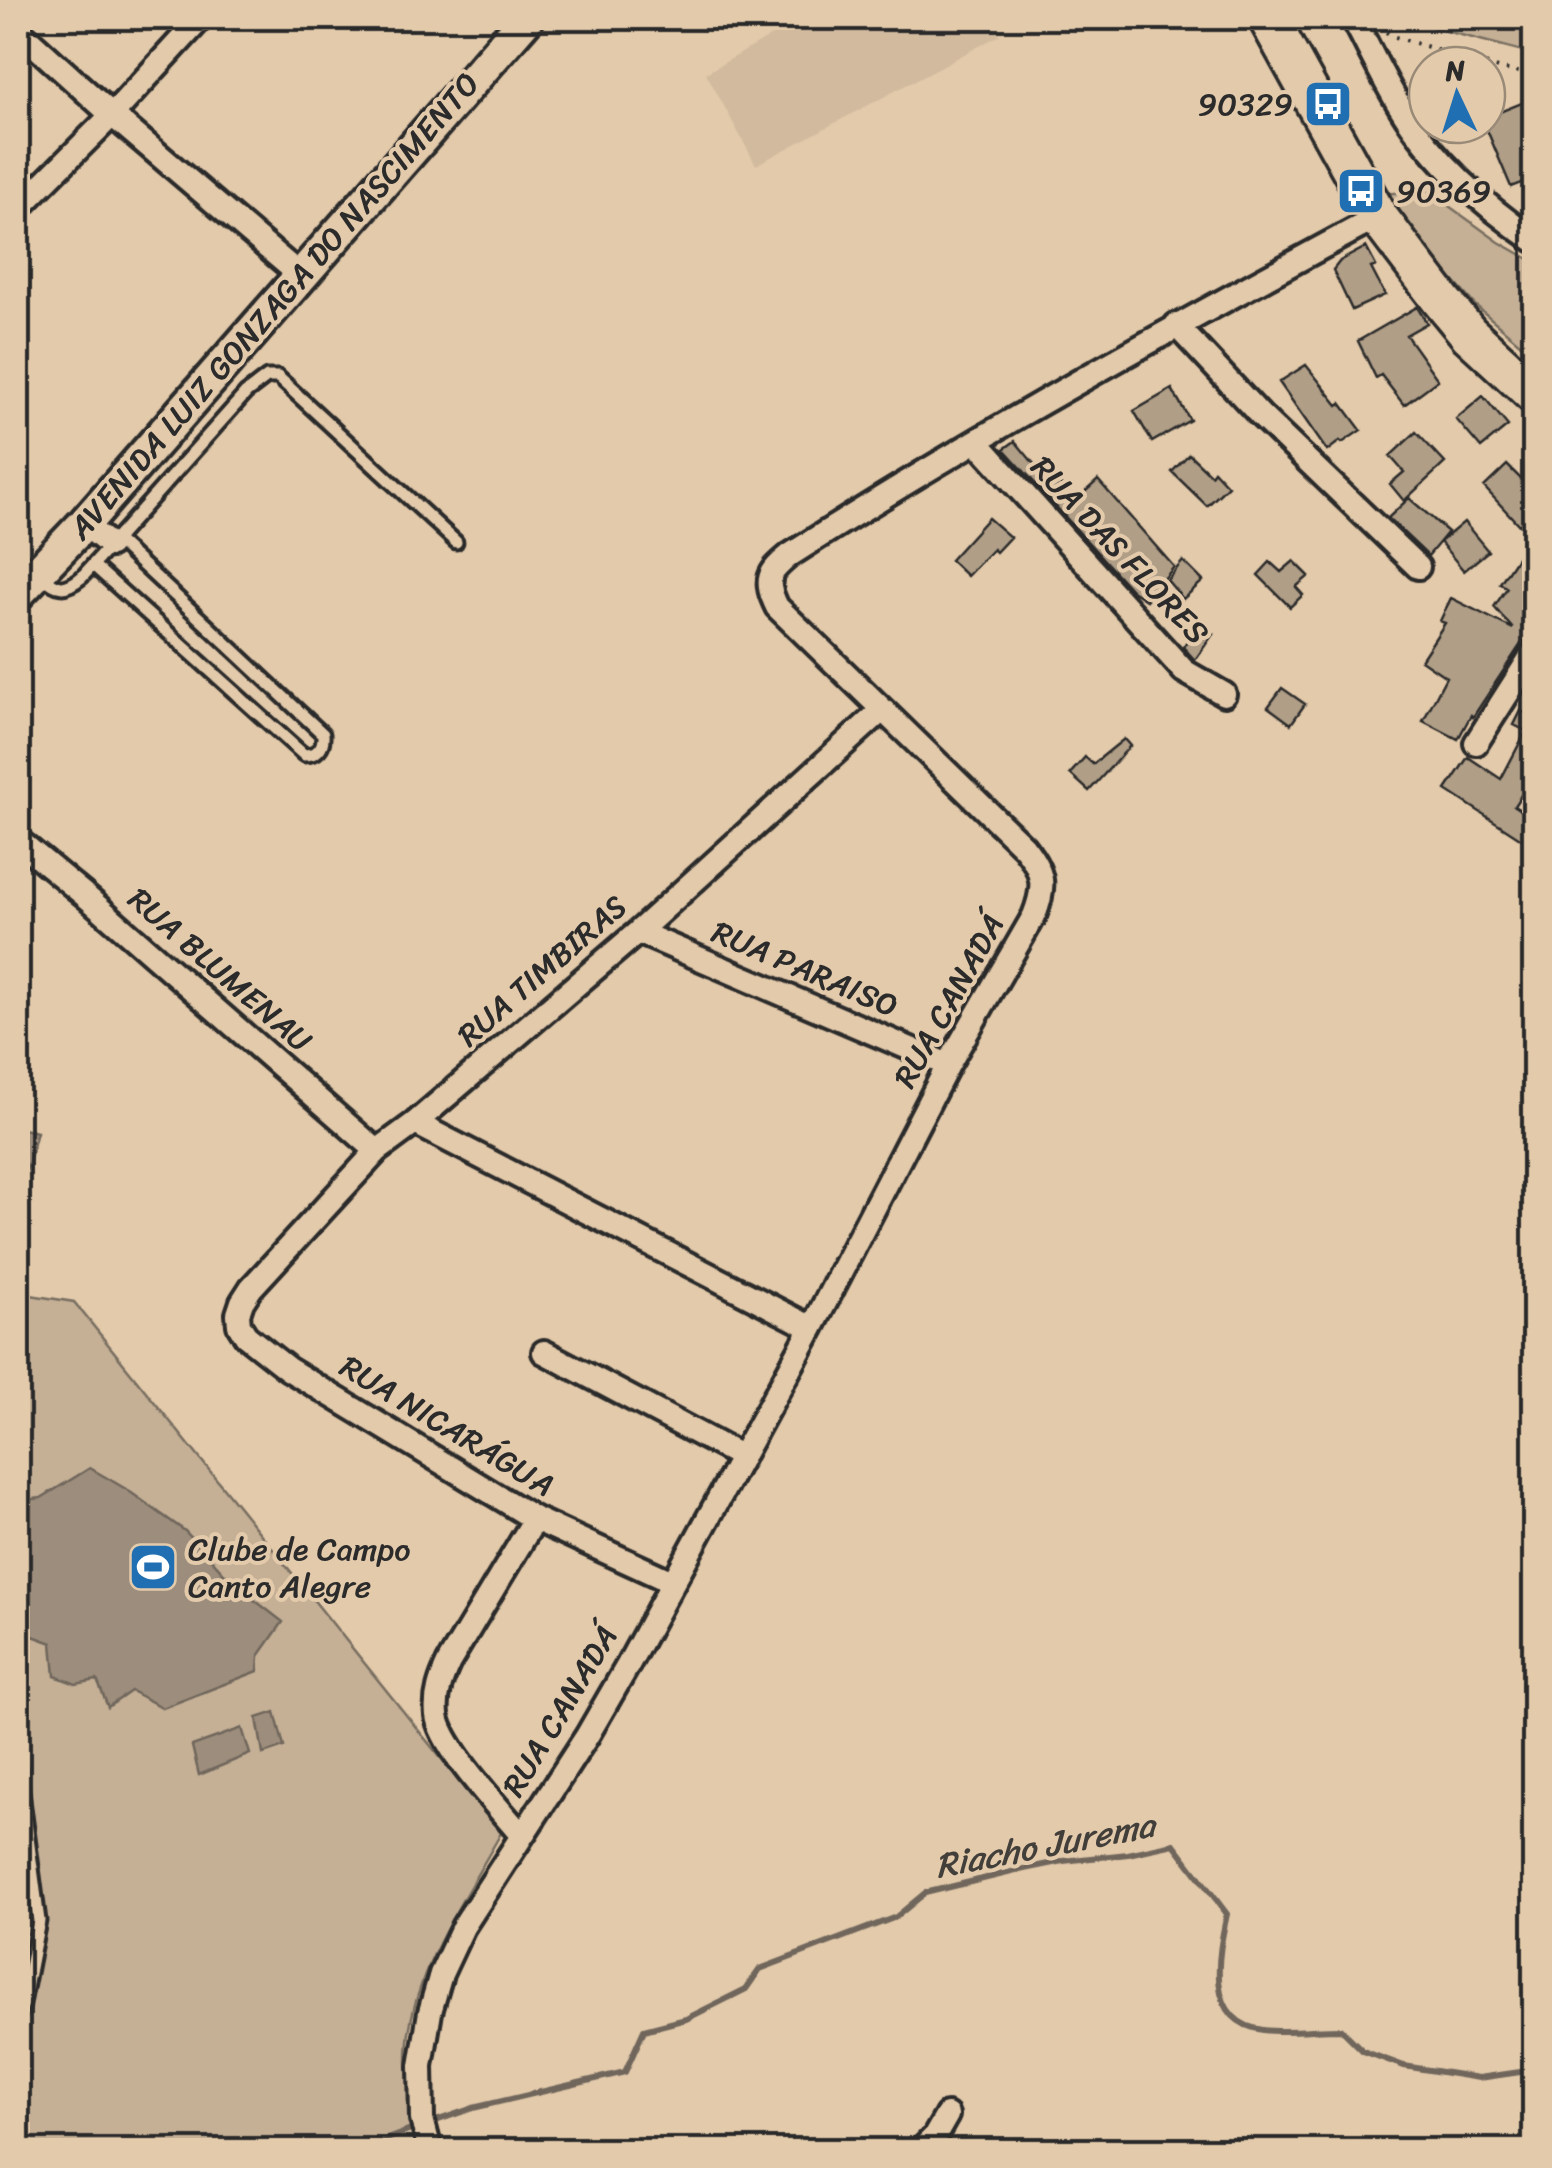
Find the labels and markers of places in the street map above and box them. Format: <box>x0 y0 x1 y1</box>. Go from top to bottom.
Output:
place label: 90329 <box>1197 76 1293 133</box>
bus stop icon: 90329 <box>1302 78 1354 130</box>
place label: 90369 <box>1396 163 1491 220</box>
bus stop icon: 90369 <box>1335 165 1387 217</box>
place label: Clube de Campo Canto Alegre <box>188 1521 410 1615</box>
sports icon: Clube de Campo Canto Alegre <box>127 1541 179 1593</box>

